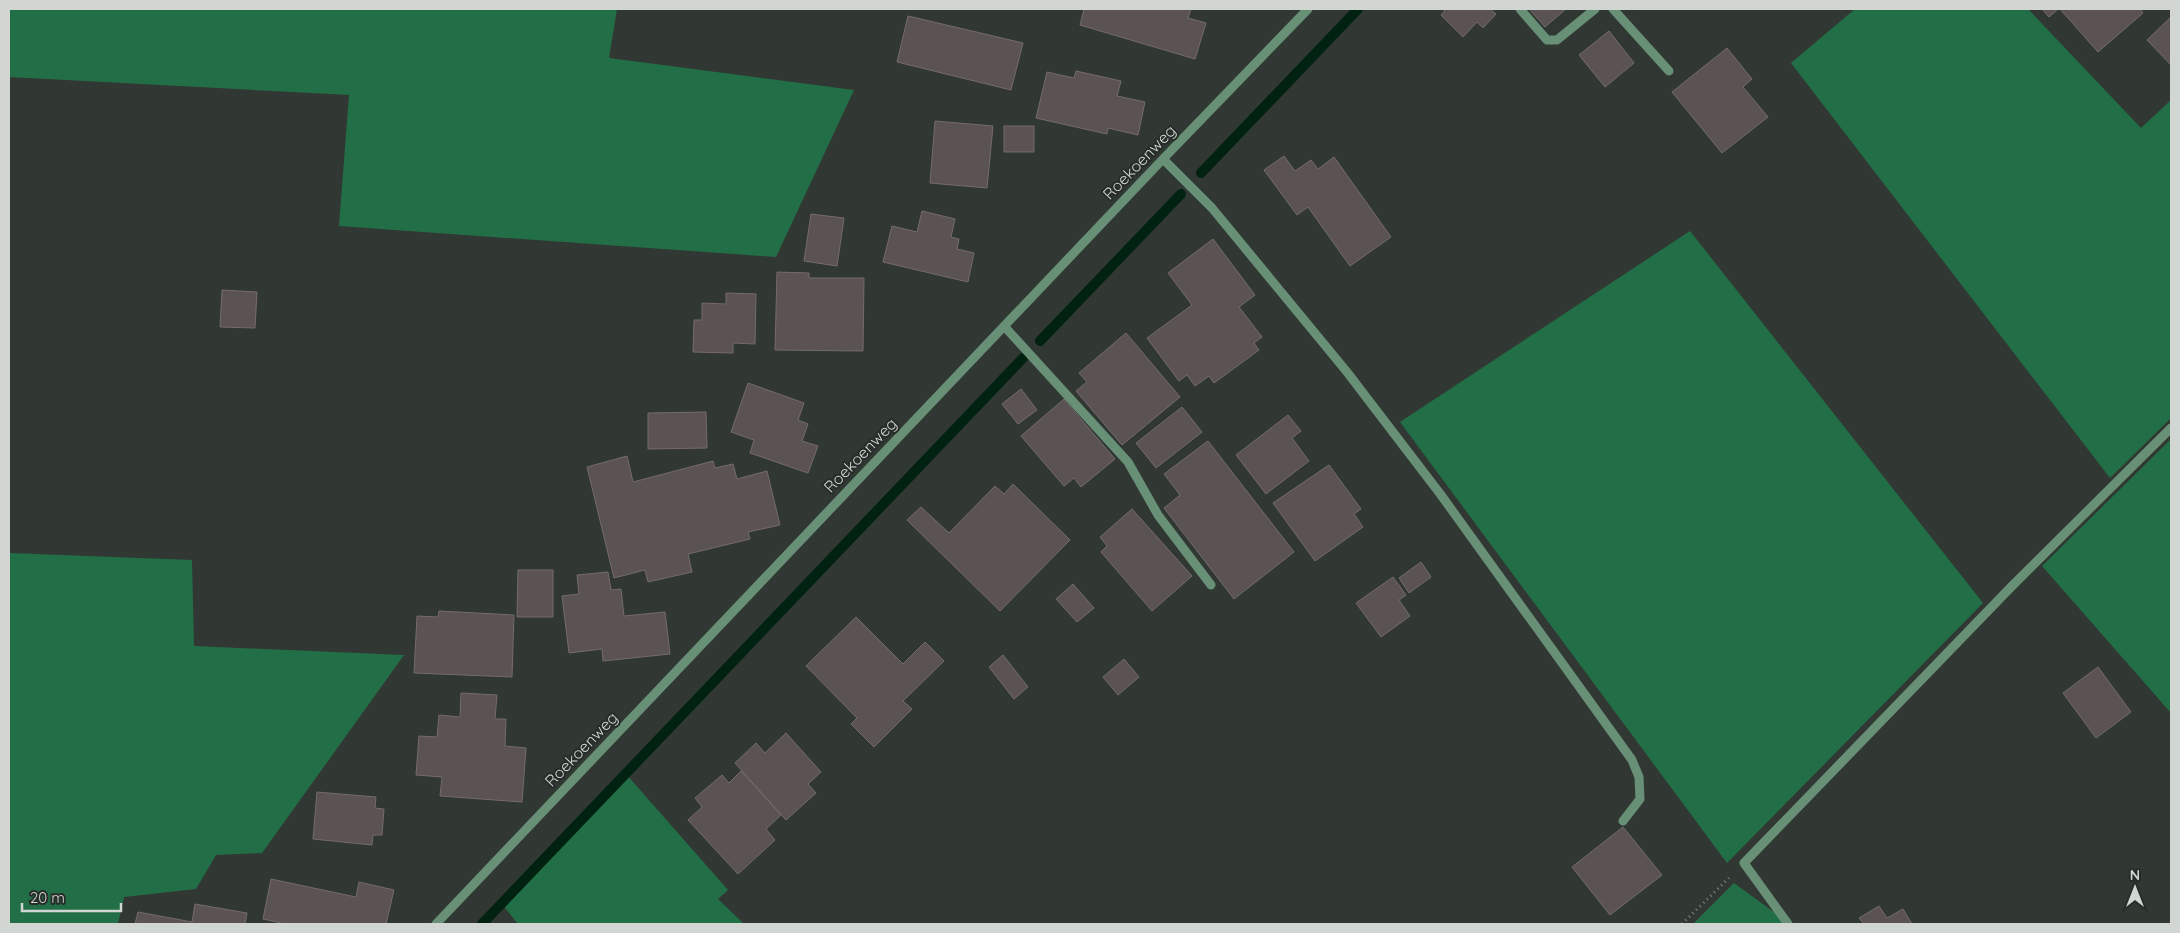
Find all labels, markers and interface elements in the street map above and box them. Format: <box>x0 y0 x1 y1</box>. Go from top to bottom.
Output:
street label: Roekoenweg <box>1098 120 1180 204</box>
street label: Roekoenweg <box>819 413 901 497</box>
street label: Roekoenweg <box>540 707 622 791</box>
north arrow <box>2110 863 2160 913</box>
text: N <box>2130 866 2140 884</box>
scale bar <box>22 880 121 912</box>
text: 20 m <box>30 888 65 907</box>

